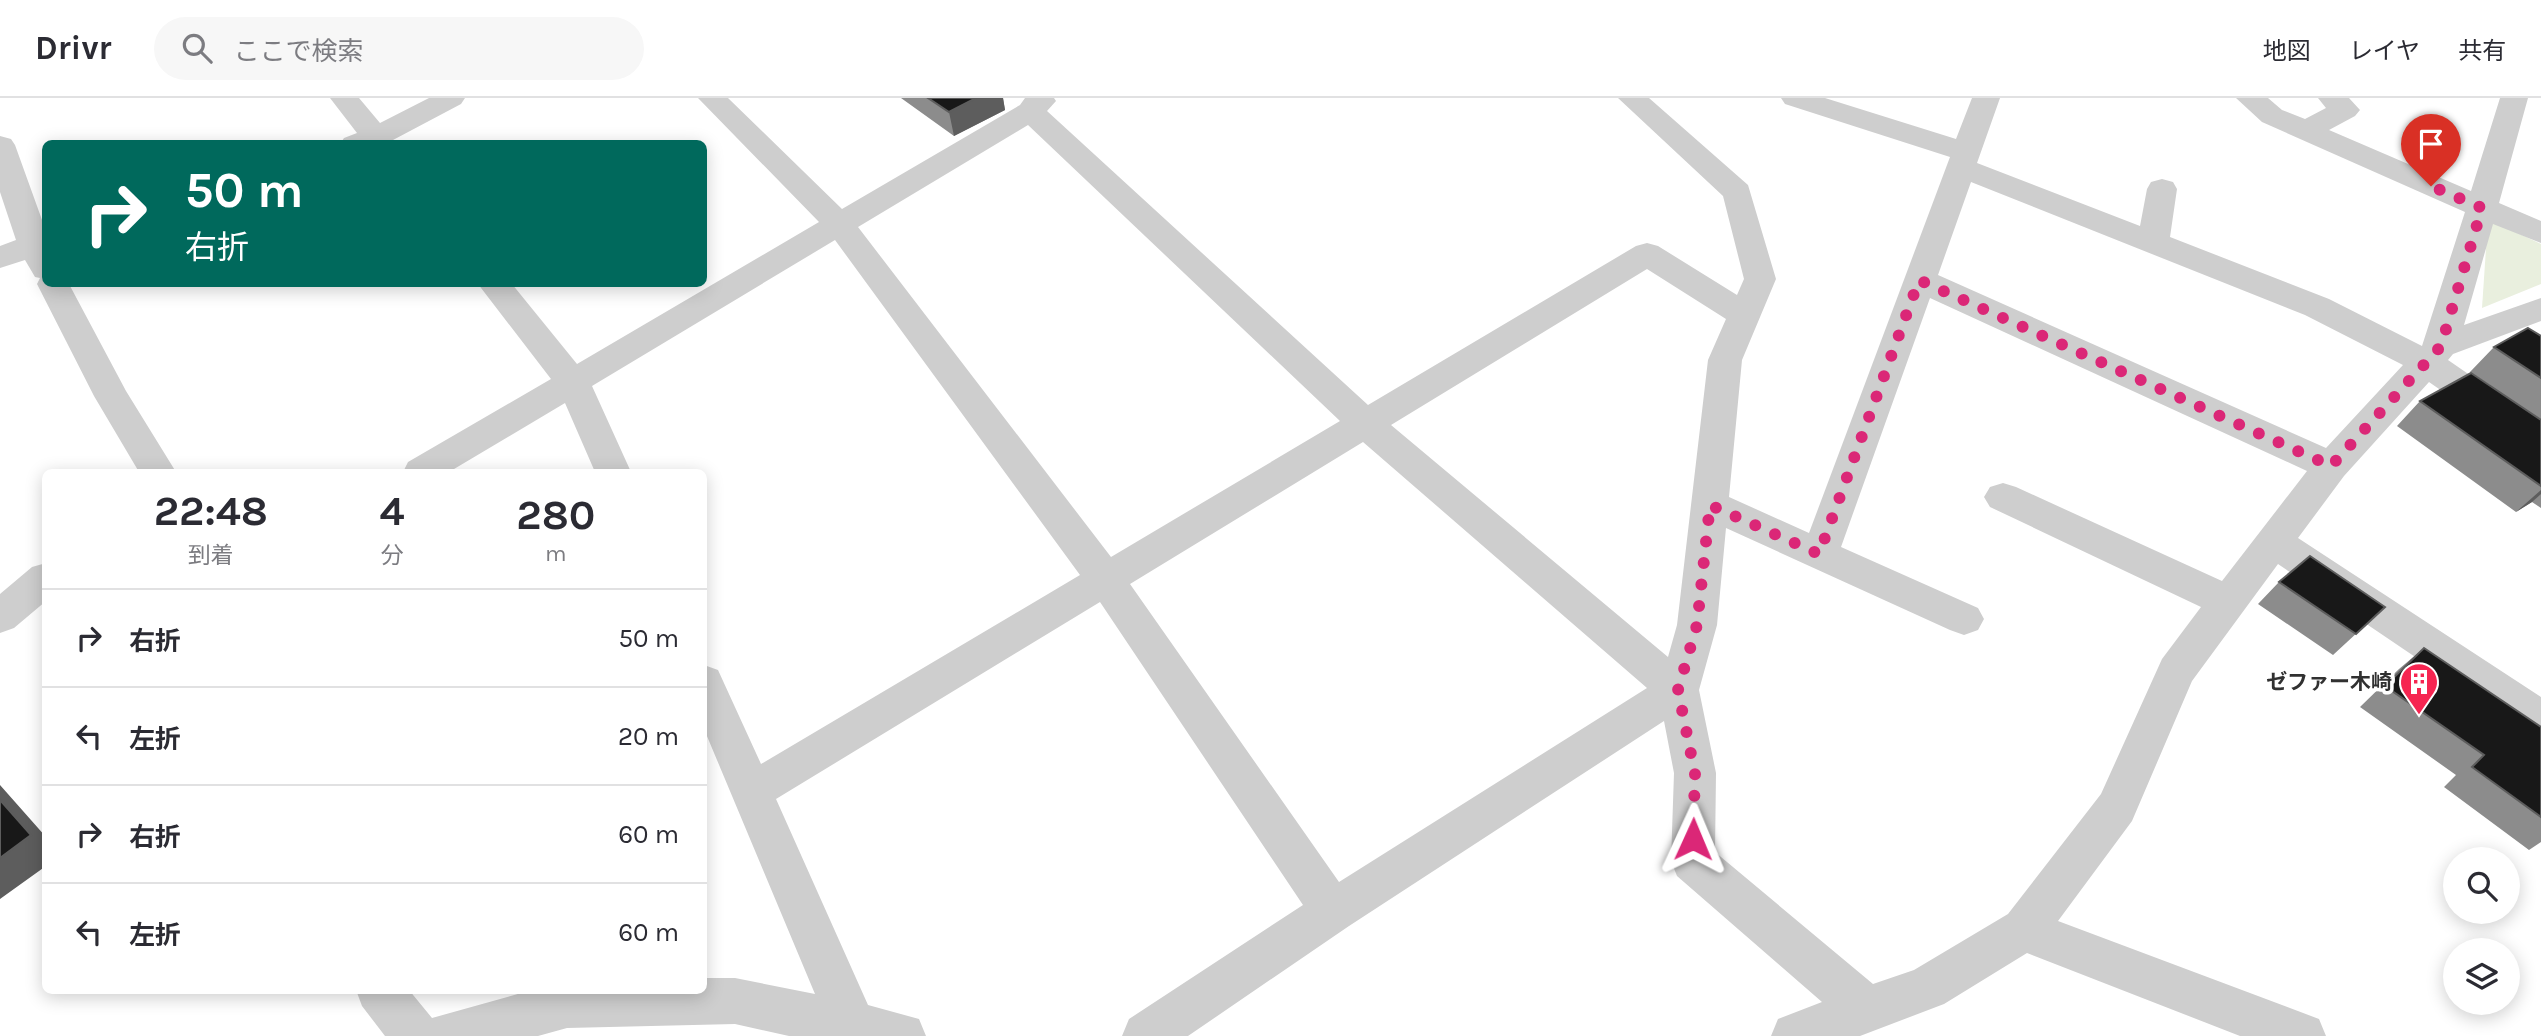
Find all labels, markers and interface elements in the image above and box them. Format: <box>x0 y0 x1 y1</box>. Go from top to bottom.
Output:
search box <box>154 17 644 80</box>
text: Drivr <box>35 29 112 67</box>
icon: search <box>178 29 216 67</box>
text: ここで検索 <box>234 36 364 67</box>
text: 地図 <box>2263 37 2311 65</box>
text: レイヤ <box>2349 37 2420 65</box>
text: 共有 <box>2458 37 2506 65</box>
pin <box>2401 114 2461 186</box>
icon: arrive <box>2412 125 2450 163</box>
text: 50 m <box>185 162 303 219</box>
icon: right <box>70 168 161 259</box>
text: 右折 <box>185 229 249 266</box>
text: 22:48 <box>154 486 268 536</box>
text: 4 <box>380 486 405 536</box>
text: 280 <box>516 490 595 540</box>
text: m <box>545 540 567 567</box>
text: 到着 <box>188 542 234 569</box>
text: 分 <box>381 542 404 569</box>
icon: right <box>70 619 108 657</box>
text: 50 m <box>618 623 679 654</box>
text: 右折 <box>129 626 181 657</box>
building icon: ゼファー木崎 <box>2398 661 2440 716</box>
place label: ゼファー木崎 <box>2266 670 2392 694</box>
icon: left <box>70 717 108 755</box>
text: 20 m <box>618 721 679 752</box>
text: 左折 <box>129 724 181 755</box>
position arrow <box>1656 802 1730 876</box>
icon: right <box>70 815 108 853</box>
text: 60 m <box>618 819 679 850</box>
text: 右折 <box>129 822 181 853</box>
map controls <box>2443 847 2520 1015</box>
button: search <box>2443 847 2520 924</box>
icon: left <box>70 913 108 951</box>
text: 60 m <box>618 917 679 948</box>
text: 左折 <box>129 920 181 951</box>
button: layers <box>2443 938 2520 1015</box>

